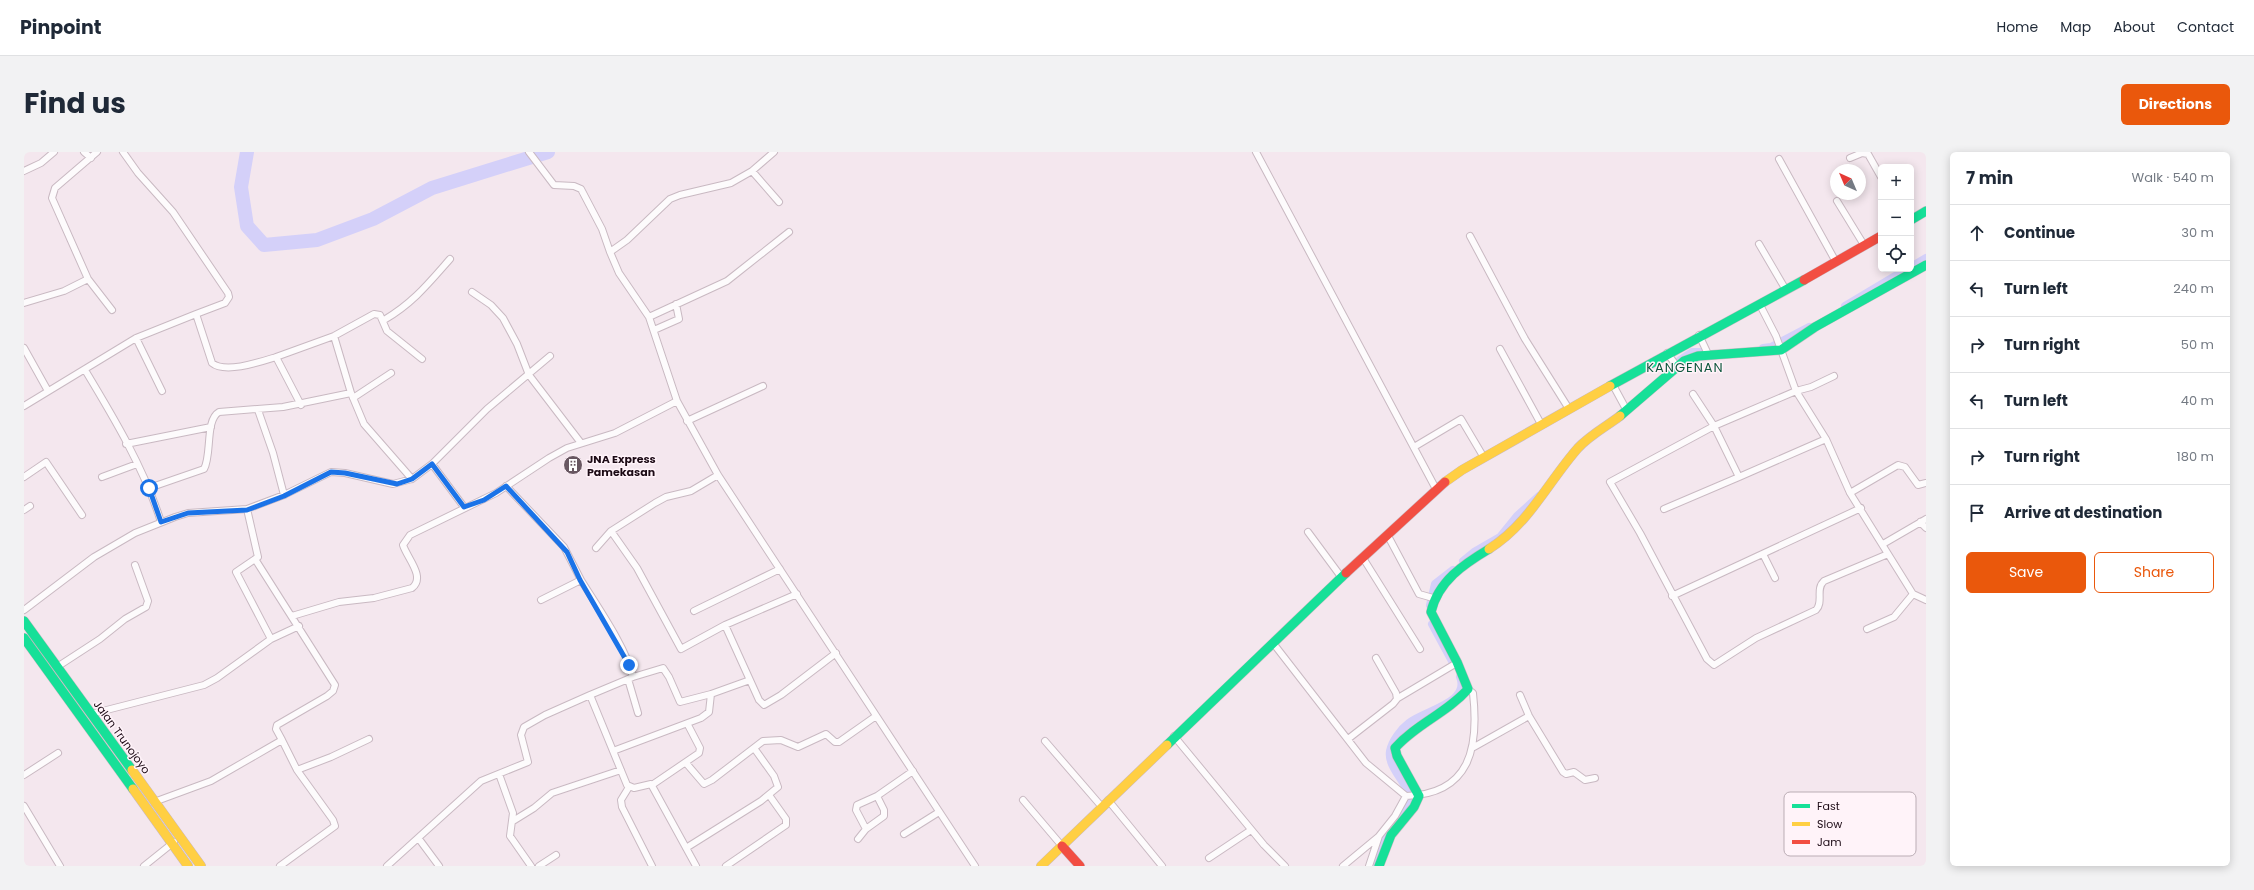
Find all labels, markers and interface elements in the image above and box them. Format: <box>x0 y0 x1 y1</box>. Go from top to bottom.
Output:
text: Pinpoint <box>20 14 101 41</box>
text: Home <box>1996 17 2038 37</box>
text: Map <box>2060 17 2091 37</box>
text: About <box>2113 17 2155 37</box>
text: Contact <box>2177 17 2234 37</box>
text: Find us <box>24 84 126 123</box>
button: Directions <box>2121 84 2230 125</box>
north arrow <box>1830 164 1866 200</box>
map controls <box>1878 164 1914 272</box>
button: + <box>1878 164 1914 200</box>
text: 7 min <box>1966 166 2013 190</box>
text: Walk · 540 m <box>2132 168 2214 187</box>
button: − <box>1878 200 1914 236</box>
icon: ahead <box>1966 222 1988 244</box>
text: Continue <box>2004 222 2075 243</box>
text: 30 m <box>2181 223 2214 242</box>
button: locate <box>1878 236 1914 272</box>
icon: left <box>1966 278 1988 300</box>
text: Turn left <box>2004 278 2068 299</box>
text: 240 m <box>2173 279 2214 298</box>
icon: right <box>1966 334 1988 356</box>
text: Turn right <box>2004 334 2080 355</box>
text: 50 m <box>2181 335 2214 354</box>
district label: KANGENAN <box>1646 358 1724 377</box>
icon: left <box>1966 390 1988 412</box>
text: Turn left <box>2004 390 2068 411</box>
text: 40 m <box>2181 391 2214 410</box>
icon: right <box>1966 446 1988 468</box>
text: Turn right <box>2004 446 2080 467</box>
text: 180 m <box>2177 447 2214 466</box>
place label: JNA Express Pamekasan <box>587 451 656 480</box>
building icon: JNA Express Pamekasan <box>562 454 584 476</box>
route start <box>140 479 158 497</box>
icon: arrive <box>1966 502 1988 524</box>
text: Arrive at destination <box>2004 502 2162 523</box>
button: Save <box>1966 552 2086 593</box>
button: Share <box>2094 552 2214 593</box>
route end <box>620 656 638 674</box>
street label: Jalan Trunojoyo <box>90 697 154 777</box>
legend <box>1784 792 1916 856</box>
text: Fast <box>1817 798 1840 814</box>
text: Slow <box>1817 816 1842 832</box>
text: Jam <box>1817 834 1842 850</box>

